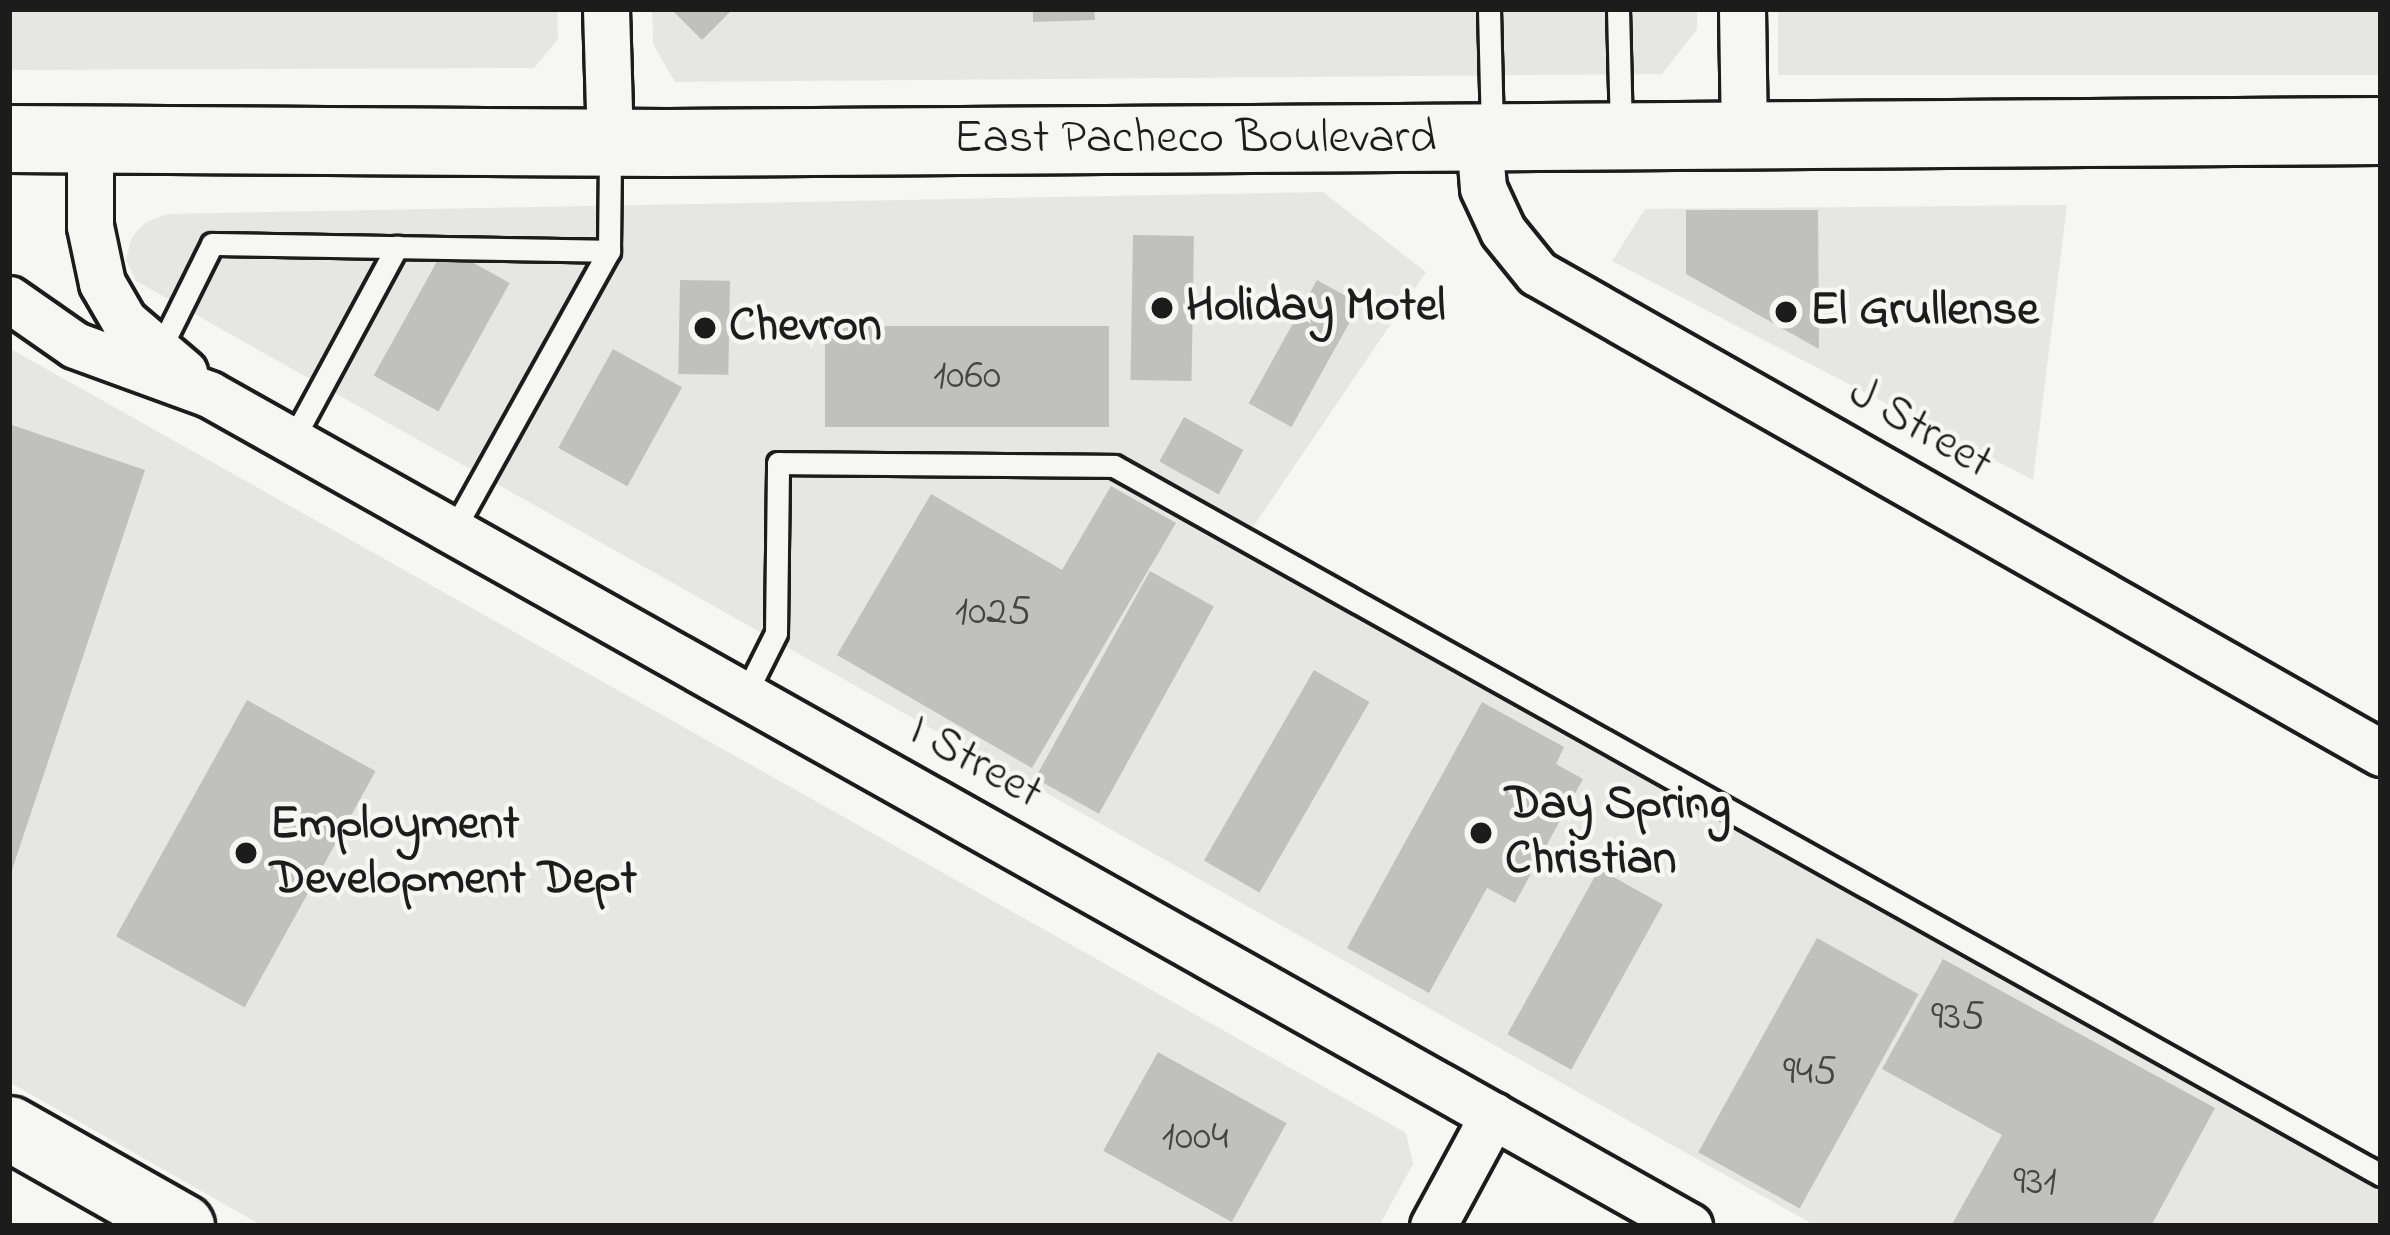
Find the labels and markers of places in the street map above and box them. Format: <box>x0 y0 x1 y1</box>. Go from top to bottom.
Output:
place label: Holiday Motel <box>1186 279 1445 337</box>
place label: El Grullense <box>1810 283 2039 341</box>
marker: Holiday Motel <box>1149 295 1175 321</box>
place label: Chevron <box>729 299 882 357</box>
marker: El Grullense <box>1773 299 1799 325</box>
marker: Chevron <box>692 315 718 341</box>
place label: Day Spring Christian <box>1505 776 1731 889</box>
place label: Employment Development Dept <box>270 796 637 909</box>
marker: Day Spring Christian <box>1468 820 1494 846</box>
marker: Employment Development Dept <box>233 840 259 866</box>

